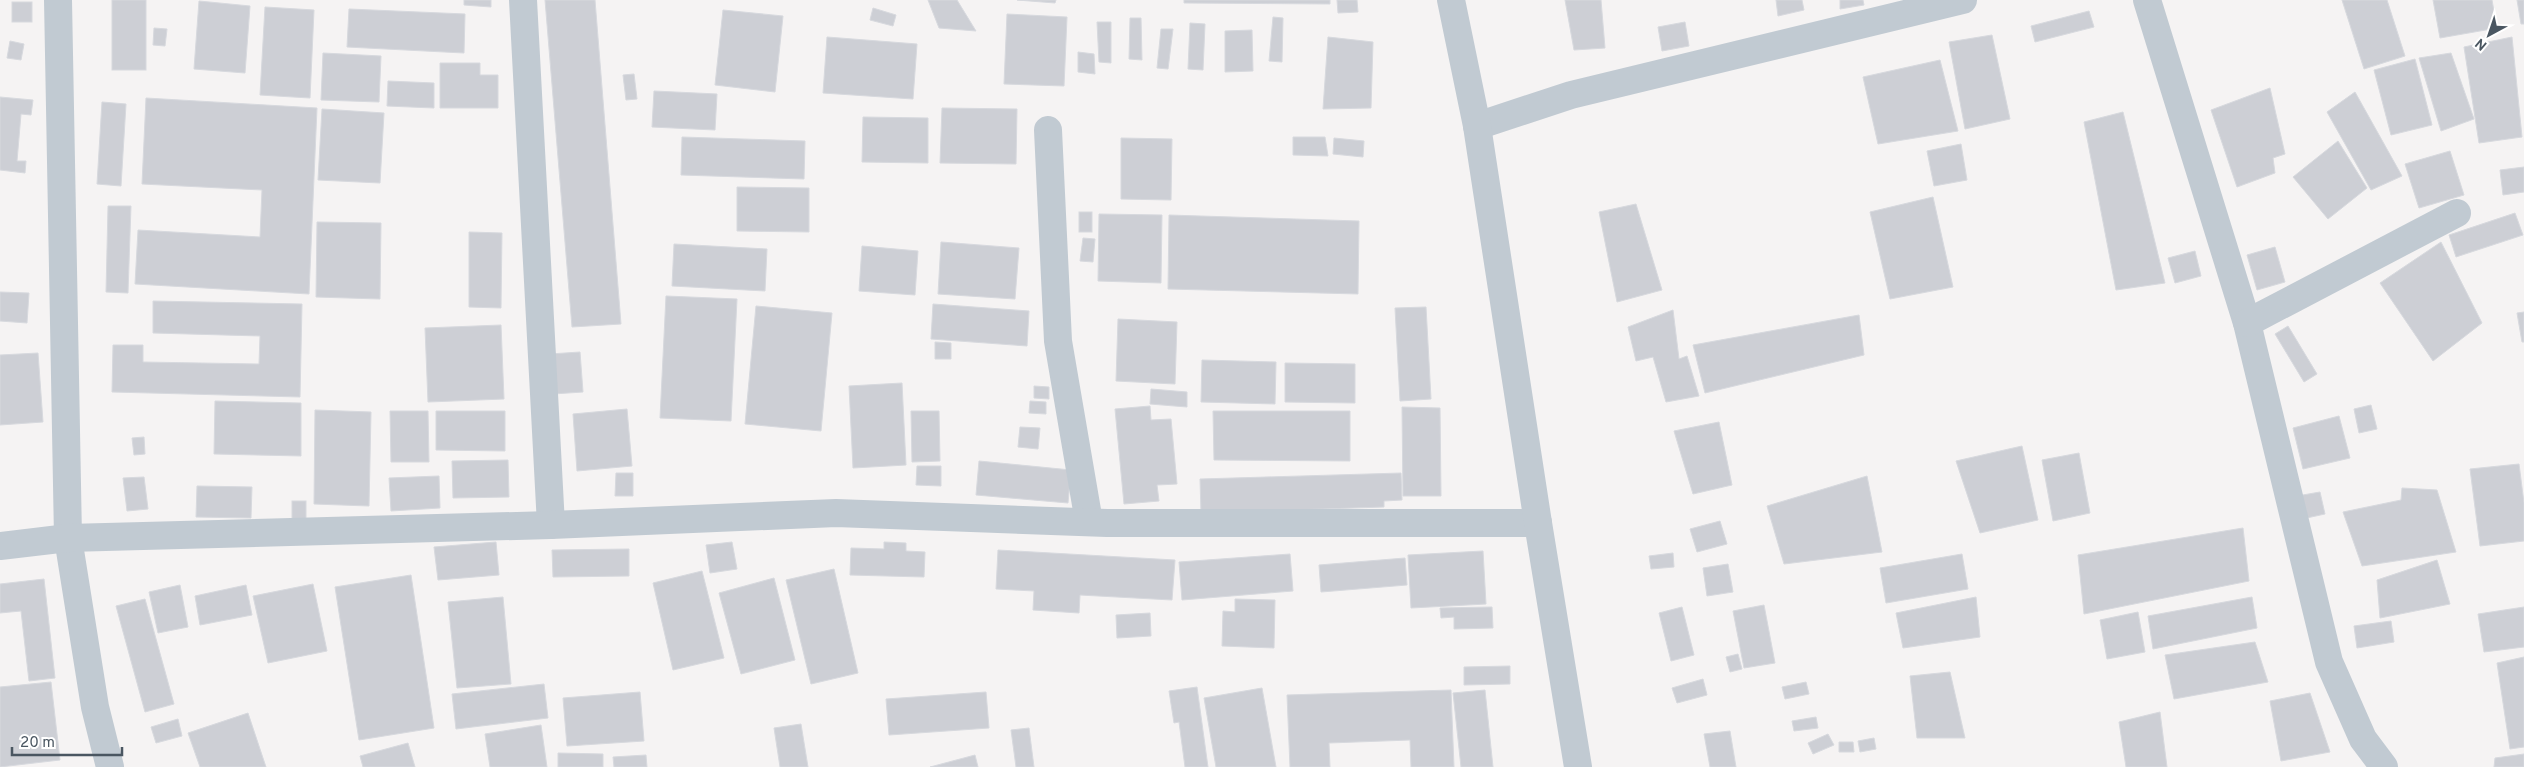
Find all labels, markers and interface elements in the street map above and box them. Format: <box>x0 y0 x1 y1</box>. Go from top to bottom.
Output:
north arrow <box>2464 10 2514 60</box>
text: N <box>2472 34 2491 54</box>
scale bar <box>12 724 122 756</box>
text: 20 m <box>20 734 55 753</box>

